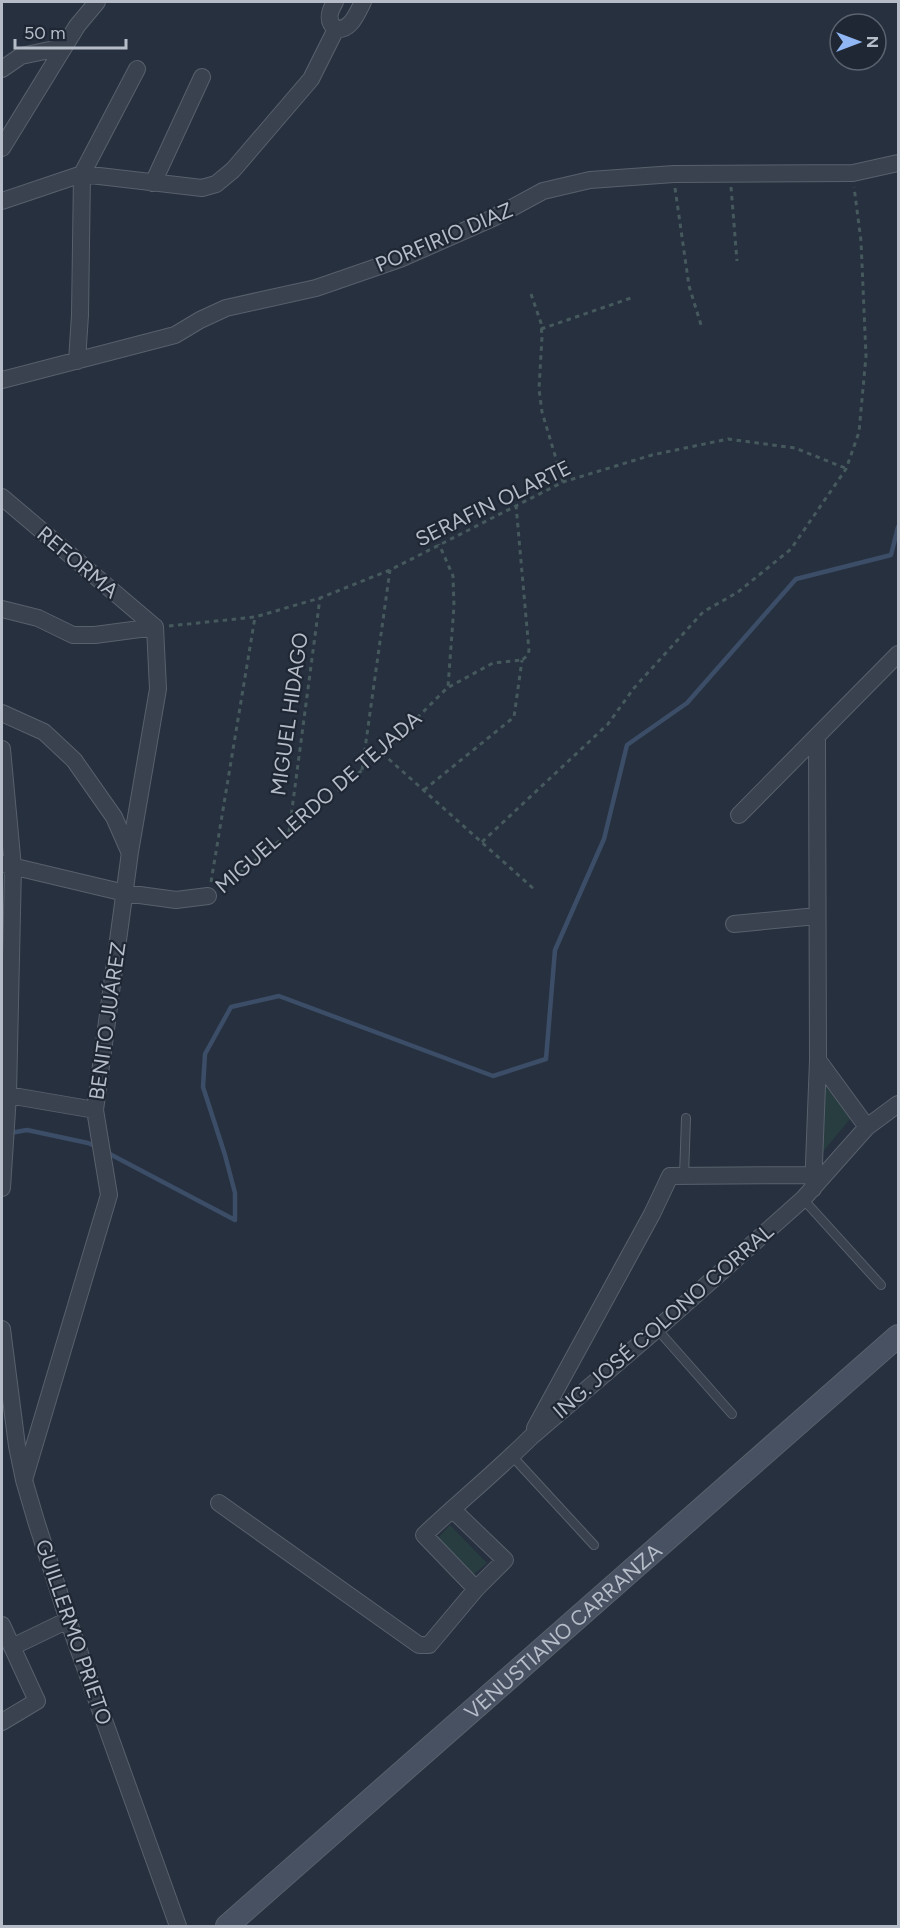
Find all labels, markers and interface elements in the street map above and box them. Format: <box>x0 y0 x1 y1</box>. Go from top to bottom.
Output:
scale bar <box>15 12 126 50</box>
north arrow <box>828 12 888 72</box>
text: 50 m <box>24 22 66 44</box>
text: N <box>863 36 882 48</box>
street label: PORFIRIO DIAZ <box>372 197 516 277</box>
street label: SERAFIN OLARTE <box>411 455 575 551</box>
street label: REFORMA <box>32 521 124 603</box>
street label: MIGUEL HIDAGO <box>265 631 313 797</box>
street label: MIGUEL LERDO DE TEJADA <box>210 706 426 898</box>
street label: BENITO JUÁREZ <box>84 940 130 1102</box>
street label: ING. JOSÉ COLONO CORRAL <box>548 1218 778 1424</box>
street label: GUILLERMO PRIETO <box>31 1536 117 1728</box>
street label: VENUSTIANO CARRANZA <box>459 1538 666 1724</box>

